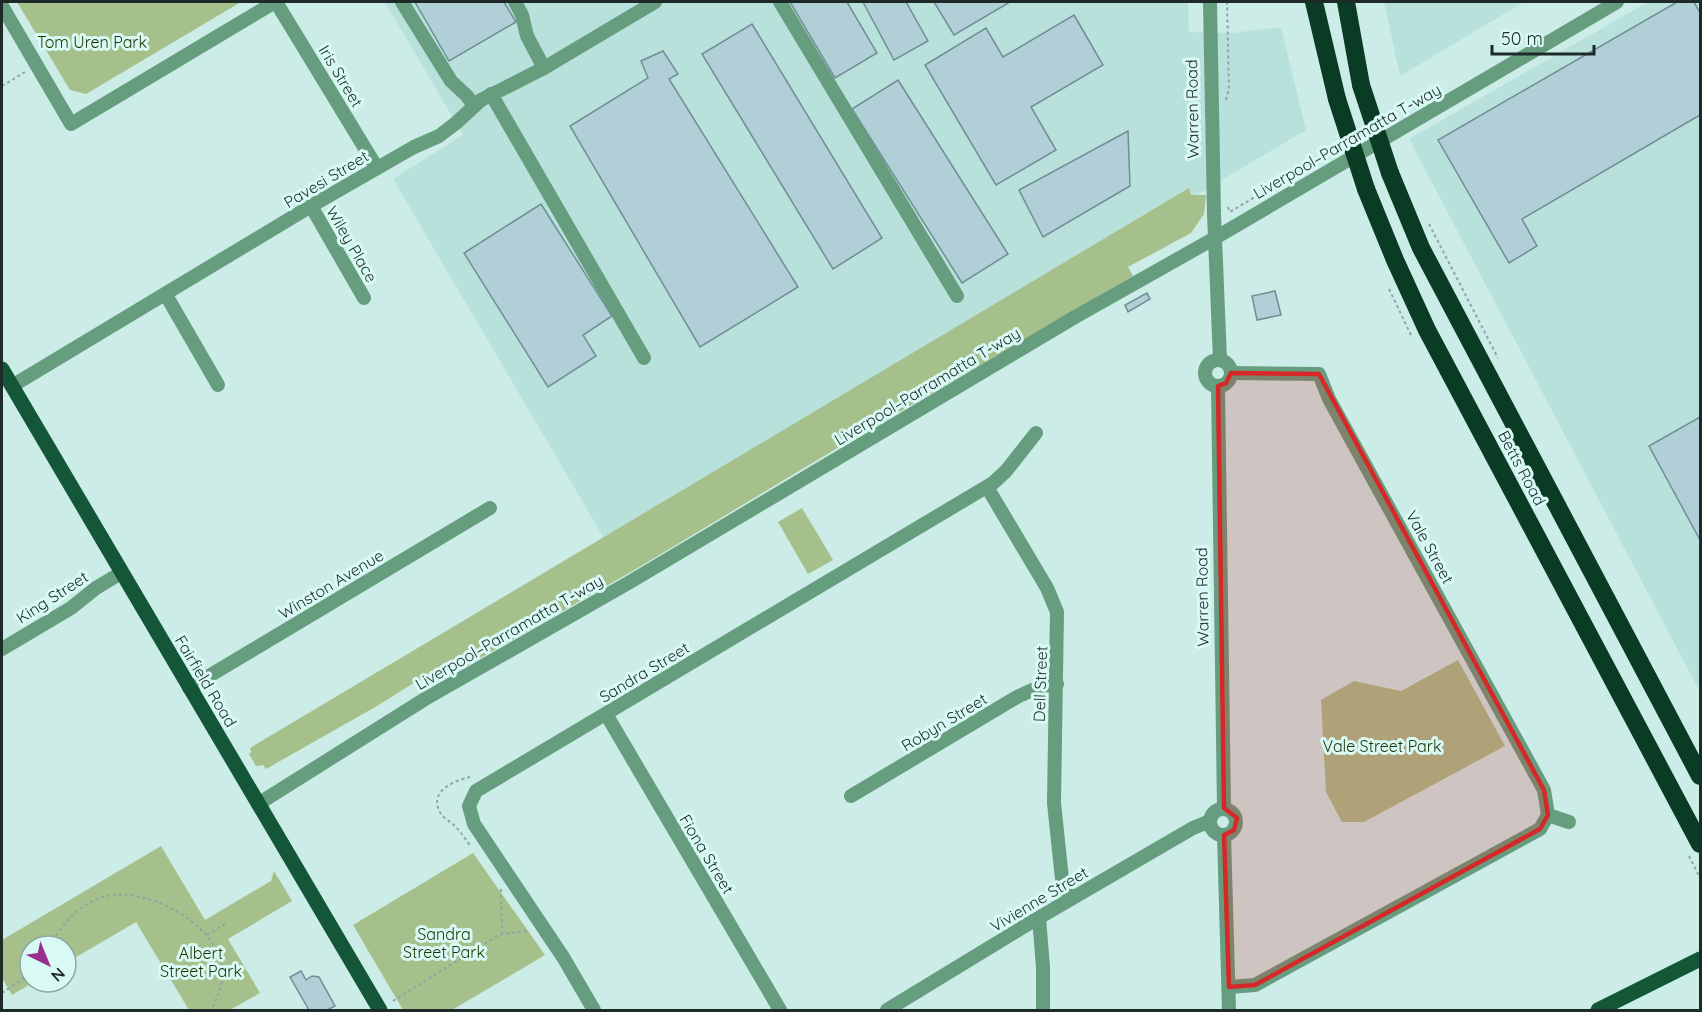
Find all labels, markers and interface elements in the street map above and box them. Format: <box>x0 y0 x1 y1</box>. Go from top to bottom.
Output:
scale bar <box>1492 18 1594 56</box>
text: 50 m <box>1501 27 1543 50</box>
park label: Tom Uren Park <box>37 32 147 52</box>
street label: Iris Street <box>315 41 367 111</box>
street label: Warren Road <box>1181 59 1203 159</box>
street label: Liverpool–Parramatta T-way <box>1250 79 1444 203</box>
street label: Pavesi Street <box>280 146 372 212</box>
street label: Wiley Place <box>322 202 382 286</box>
street label: Liverpool–Parramatta T-way <box>830 322 1024 450</box>
street label: Betts Road <box>1494 427 1550 509</box>
street label: Vale Street <box>1402 507 1458 587</box>
street label: Winston Avenue <box>275 545 387 623</box>
street label: Warren Road <box>1191 547 1213 647</box>
street label: King Street <box>12 566 92 628</box>
street label: Liverpool–Parramatta T-way <box>412 570 606 694</box>
street label: Fairfield Road <box>171 631 241 731</box>
street label: Sandra Street <box>595 637 693 707</box>
street label: Dell Street <box>1029 646 1051 722</box>
street label: Robyn Street <box>898 689 990 755</box>
park label: Vale Street Park <box>1322 736 1442 756</box>
street label: Fiona Street <box>675 811 739 897</box>
street label: Vivienne Street <box>986 862 1092 936</box>
park label: Sandra Street Park <box>403 924 485 962</box>
north arrow <box>18 934 78 994</box>
park label: Albert Street Park <box>160 943 242 981</box>
text: N <box>47 964 69 986</box>

